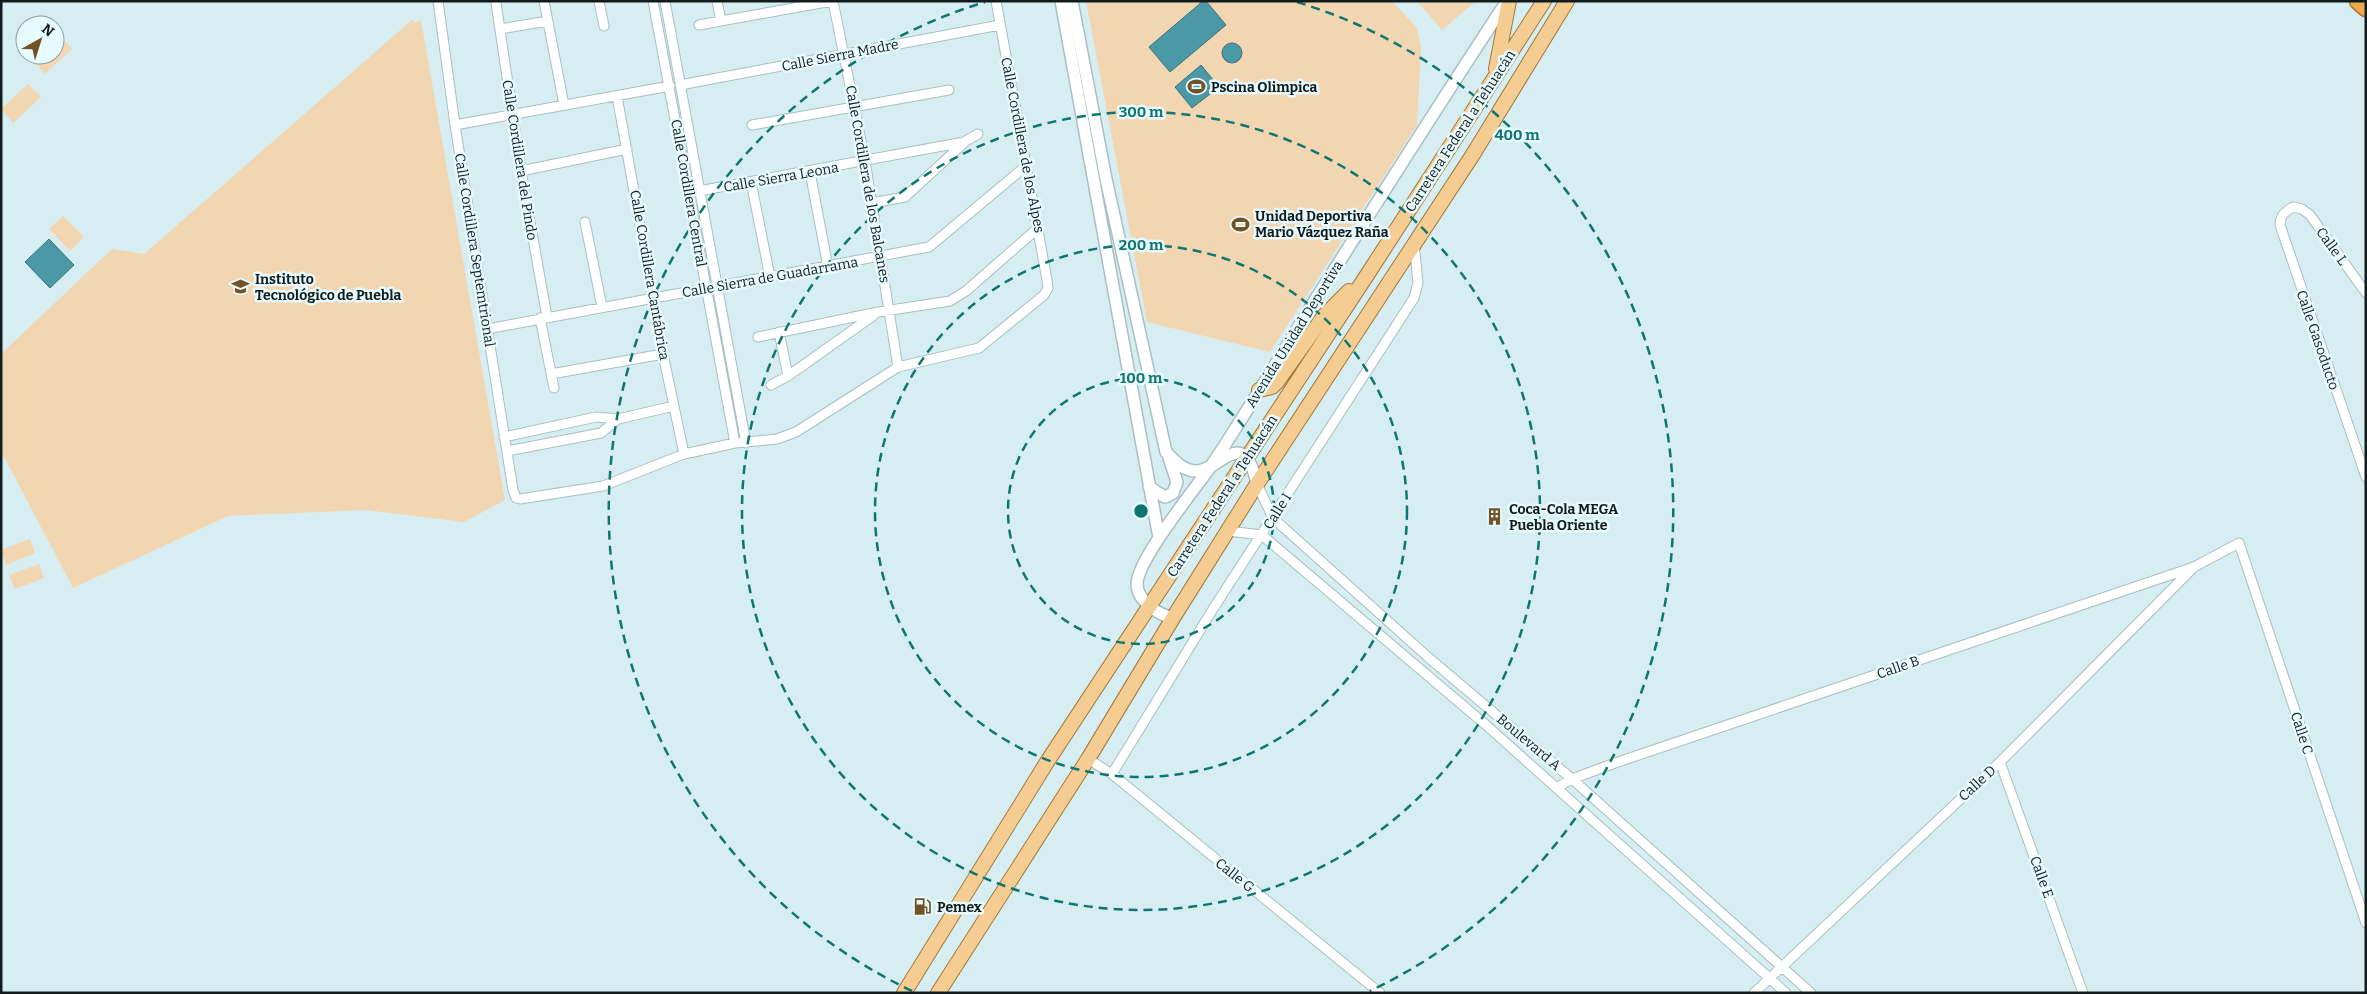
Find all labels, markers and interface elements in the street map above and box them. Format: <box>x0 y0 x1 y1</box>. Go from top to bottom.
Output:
north arrow <box>15 15 65 65</box>
text: N <box>38 20 58 40</box>
street label: Calle Sierra Madre <box>780 36 900 75</box>
street label: Carretera Federal a Tehuacán <box>1402 47 1519 216</box>
street label: Calle Cordillera de los Alpes <box>997 56 1048 234</box>
sports icon: Pscina Olimpica <box>1187 77 1207 97</box>
street label: Calle Cordillera del Pindo <box>498 79 541 242</box>
place label: Pscina Olimpica <box>1211 79 1318 96</box>
street label: Calle Cordillera de los Balcanes <box>842 84 893 284</box>
text: 300 m <box>1119 103 1164 121</box>
street label: Calle Cordillera Central <box>667 118 710 268</box>
text: 400 m <box>1494 126 1540 144</box>
street label: Calle Cordillera Septemtrional <box>451 152 498 348</box>
street label: Calle Sierra Leona <box>722 159 840 196</box>
street label: Calle Cordillera Cantábrica <box>626 189 673 362</box>
place label: Unidad Deportiva Mario Vázquez Raña <box>1255 208 1389 241</box>
sports icon: Unidad Deportiva Mario Vázquez Raña <box>1231 214 1251 234</box>
street label: Calle L <box>2312 224 2351 269</box>
text: 200 m <box>1119 236 1164 254</box>
street label: Calle Sierra de Guadarrama <box>681 254 860 301</box>
street label: Avenida Unidad Deportiva <box>1242 257 1347 411</box>
place label: Instituto Tecnológico de Puebla <box>255 271 401 304</box>
school or university icon: Instituto Tecnológico de Puebla <box>231 277 251 297</box>
street label: Calle Gasoducto <box>2292 288 2343 392</box>
text: 100 m <box>1120 369 1163 387</box>
street label: Carretera Federal a Tehuacán <box>1164 412 1281 581</box>
street label: Calle I <box>1260 490 1295 533</box>
place label: Coca-Cola MEGA Puebla Oriente <box>1509 501 1618 534</box>
centre of rings <box>1132 502 1150 520</box>
building icon: Coca-Cola MEGA Puebla Oriente <box>1485 507 1505 527</box>
street label: Calle B <box>1875 652 1922 683</box>
street label: Calle C <box>2287 710 2316 757</box>
street label: Boulevard A <box>1493 711 1564 774</box>
street label: Calle D <box>1955 762 2000 805</box>
street label: Calle E <box>2026 854 2057 901</box>
street label: Calle G <box>1212 855 1258 896</box>
fuel station icon: Pemex <box>913 897 933 917</box>
place label: Pemex <box>937 899 982 916</box>

